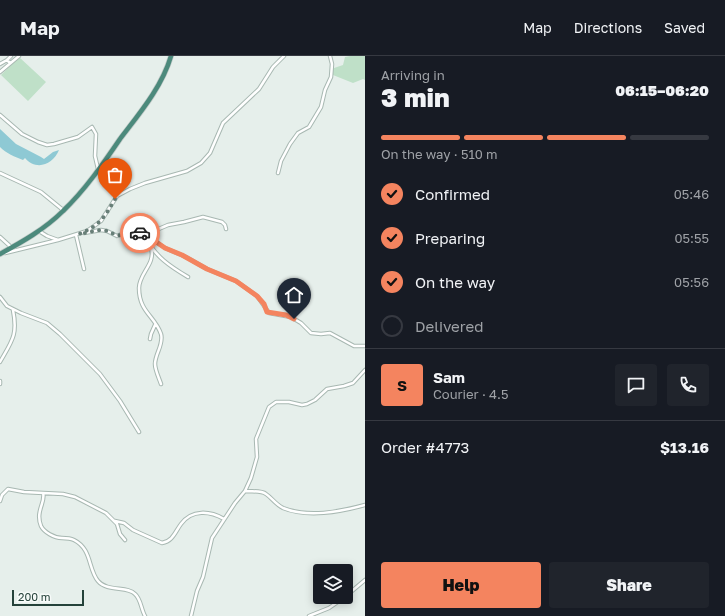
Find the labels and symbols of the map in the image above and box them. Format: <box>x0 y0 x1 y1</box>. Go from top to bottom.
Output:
pin <box>98 158 132 199</box>
courier <box>120 213 160 253</box>
pin <box>277 278 311 319</box>
scale bar <box>12 588 84 607</box>

